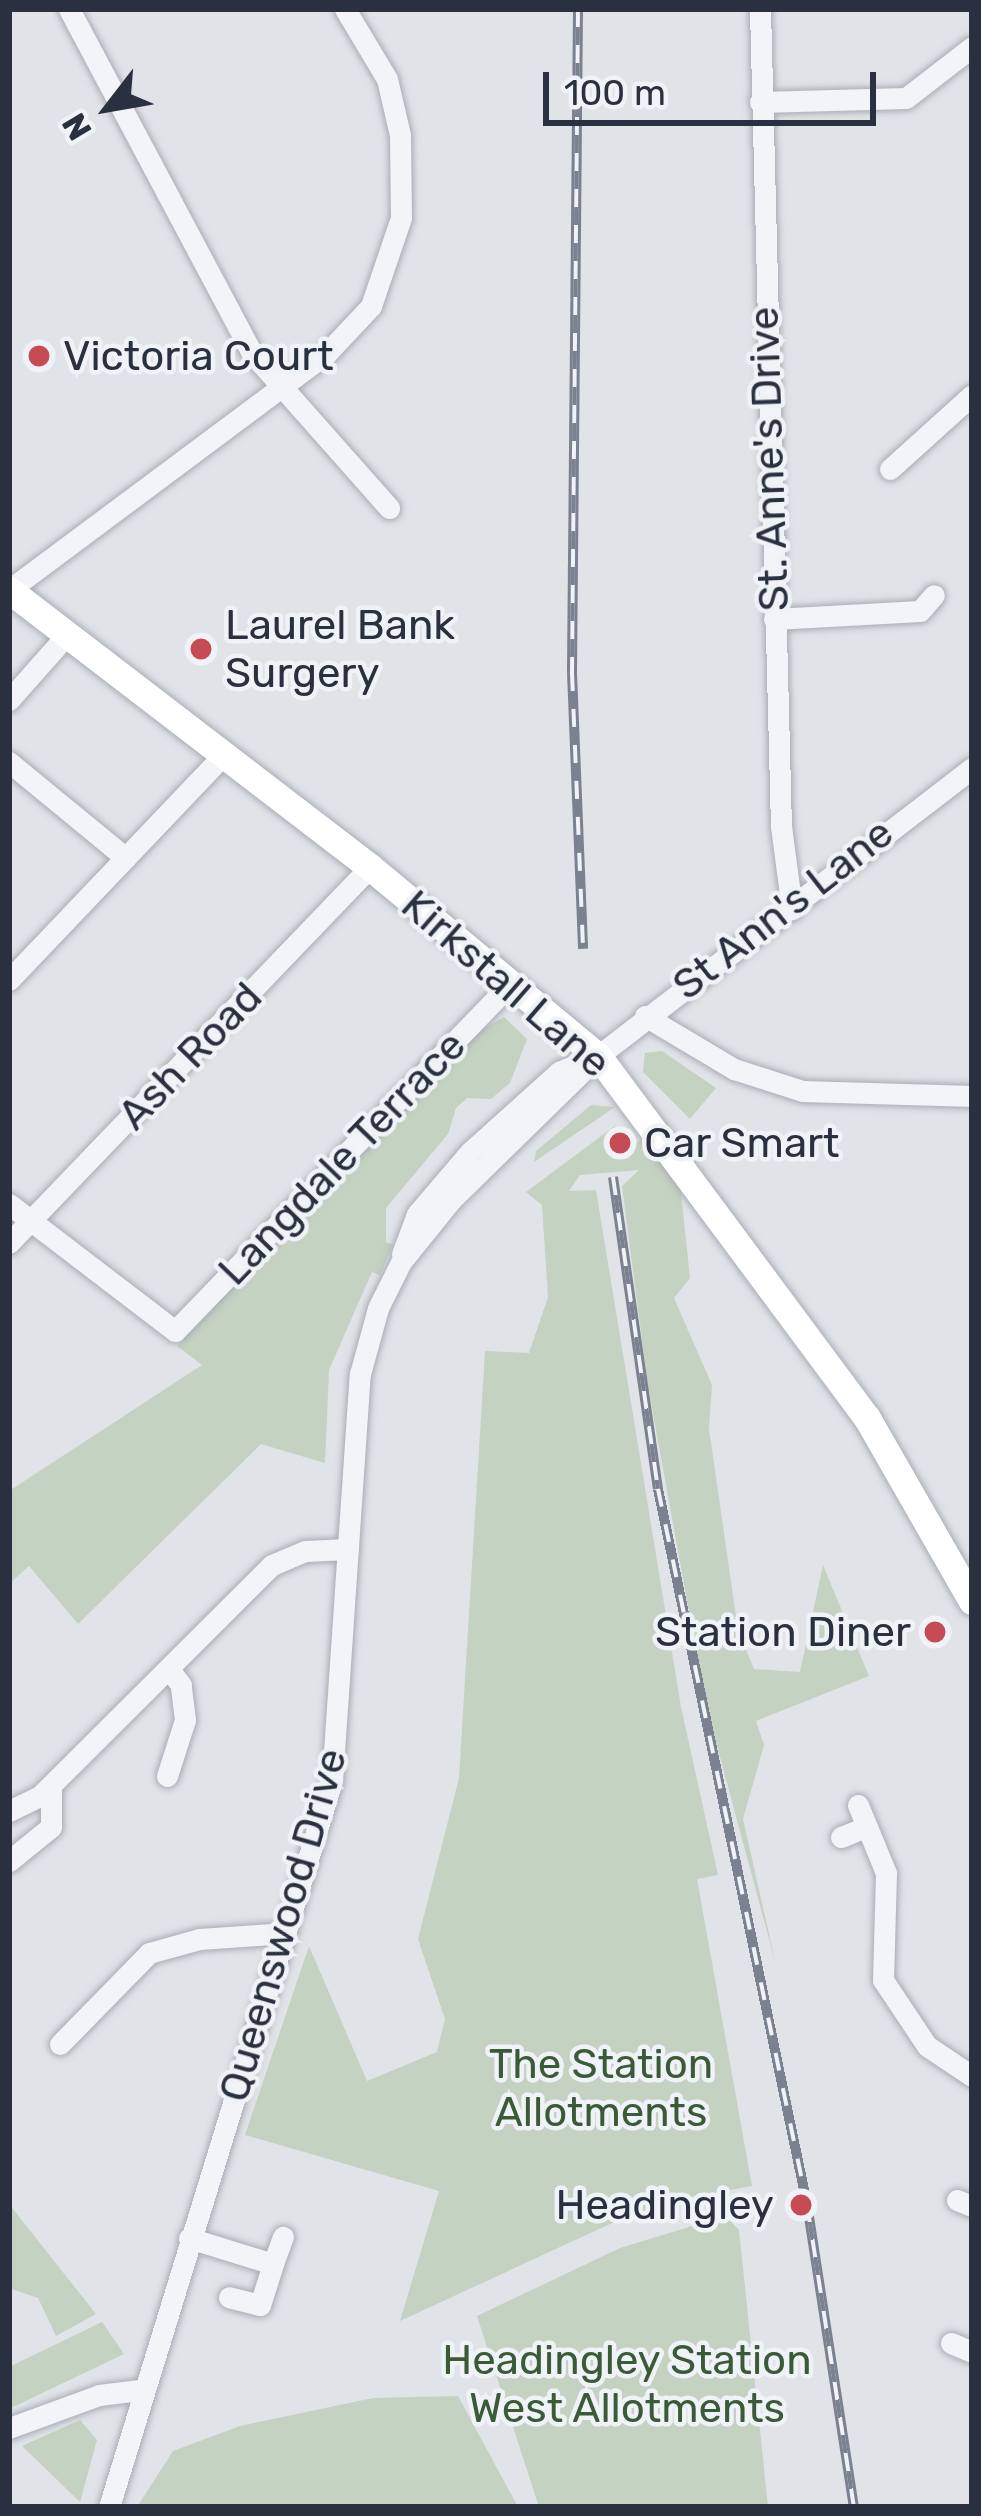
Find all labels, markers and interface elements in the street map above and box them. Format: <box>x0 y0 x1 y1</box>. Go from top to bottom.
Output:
north arrow <box>48 48 168 168</box>
scale bar <box>549 48 882 122</box>
text: 100 m <box>564 71 666 114</box>
text: N <box>54 107 100 147</box>
street label: St. Anne's Drive <box>738 305 800 613</box>
place label: Victoria Court <box>63 331 334 381</box>
marker: Victoria Court <box>26 343 52 369</box>
place label: Laurel Bank Surgery <box>225 600 455 698</box>
marker: Laurel Bank Surgery <box>188 636 214 662</box>
street label: St Ann's Lane <box>663 807 903 1011</box>
street label: Kirkstall Lane <box>391 880 621 1088</box>
street label: Ash Road <box>108 972 272 1140</box>
street label: Langdale Terrace <box>208 1020 476 1296</box>
place label: Car Smart <box>644 1118 840 1168</box>
marker: Car Smart <box>607 1130 633 1156</box>
place label: Station Diner <box>655 1607 911 1657</box>
marker: Station Diner <box>922 1619 948 1645</box>
street label: Queenswood Drive <box>209 1743 357 2107</box>
park label: The Station Allotments <box>489 2039 713 2138</box>
place label: Headingley <box>556 2180 774 2230</box>
marker: Headingley <box>785 2189 817 2221</box>
park label: Headingley Station West Allotments <box>442 2335 812 2434</box>

